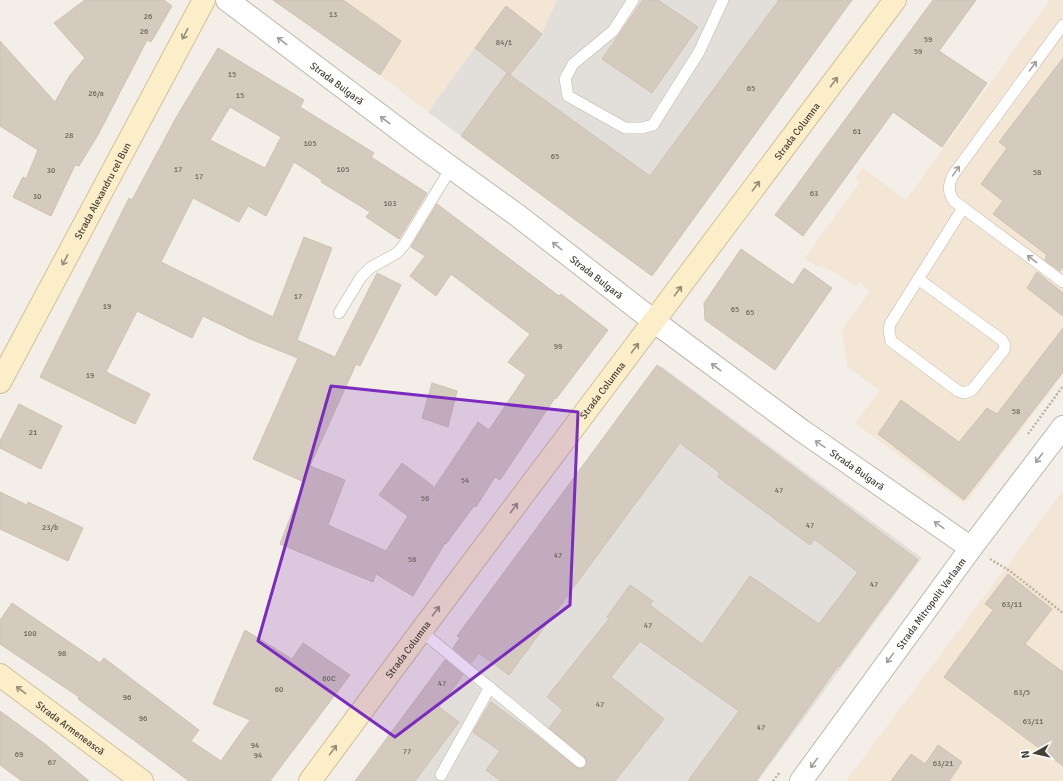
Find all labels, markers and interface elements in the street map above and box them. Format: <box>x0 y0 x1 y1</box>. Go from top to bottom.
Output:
house number: 13 <box>329 9 337 19</box>
house number: 26 <box>144 11 152 21</box>
house number: 26 <box>140 26 148 36</box>
one-way arrow <box>181 28 189 40</box>
house number: 59 <box>924 34 932 44</box>
one-way arrow <box>276 37 287 45</box>
house number: 84/1 <box>496 37 512 47</box>
house number: 59 <box>914 46 922 56</box>
street label: Strada Bulgară <box>308 60 366 108</box>
one-way arrow <box>1028 61 1037 72</box>
house number: 15 <box>228 69 236 79</box>
one-way arrow <box>830 77 838 88</box>
house number: 65 <box>747 83 755 93</box>
house number: 26/a <box>88 88 104 98</box>
house number: 15 <box>236 90 244 100</box>
street label: Strada Columna <box>772 101 823 162</box>
one-way arrow <box>380 115 391 124</box>
house number: 61 <box>853 126 861 136</box>
house number: 28 <box>65 130 73 140</box>
house number: 105 <box>304 138 316 148</box>
street label: Strada Alexandru cel Bun <box>72 141 134 241</box>
house number: 65 <box>551 151 559 161</box>
house number: 17 <box>174 164 182 174</box>
house number: 105 <box>337 164 349 174</box>
house number: 30 <box>47 165 55 175</box>
one-way arrow <box>952 166 960 177</box>
house number: 58 <box>1033 167 1041 177</box>
house number: 17 <box>195 171 203 181</box>
one-way arrow <box>752 181 760 192</box>
house number: 63 <box>810 188 818 198</box>
house number: 30 <box>33 191 41 201</box>
house number: 103 <box>384 198 396 208</box>
one-way arrow <box>552 242 563 251</box>
street label: Strada Bulgară <box>567 253 625 302</box>
one-way arrow <box>61 254 68 266</box>
one-way arrow <box>1026 254 1037 263</box>
one-way arrow <box>674 285 682 296</box>
house number: 17 <box>294 291 302 301</box>
house number: 19 <box>103 301 111 311</box>
house number: 65 <box>731 304 739 314</box>
house number: 65 <box>746 307 754 317</box>
house number: 99 <box>554 341 562 351</box>
one-way arrow <box>630 343 639 354</box>
street label: Strada Columna <box>578 360 628 422</box>
one-way arrow <box>710 363 721 371</box>
house number: 19 <box>86 370 94 380</box>
house number: 58 <box>1012 406 1020 416</box>
house number: 21 <box>29 427 37 437</box>
one-way arrow <box>815 440 826 448</box>
street label: Strada Bulgară <box>827 447 887 493</box>
one-way arrow <box>1035 452 1044 463</box>
house number: 54 <box>461 475 470 485</box>
house number: 47 <box>775 485 783 495</box>
house number: 56 <box>421 493 429 503</box>
one-way arrow <box>510 502 518 513</box>
house number: 47 <box>806 520 814 530</box>
one-way arrow <box>934 521 945 529</box>
house number: 23/b <box>42 522 58 532</box>
house number: 47 <box>554 550 562 560</box>
house number: 58 <box>408 554 416 564</box>
street label: Strada Mitropolit Varlaam <box>894 556 969 652</box>
house number: 47 <box>870 579 878 589</box>
house number: 63/11 <box>1002 599 1022 609</box>
one-way arrow <box>432 606 440 617</box>
street label: Strada Columna <box>383 619 434 681</box>
house number: 47 <box>644 620 652 630</box>
house number: 100 <box>24 628 36 638</box>
house number: 98 <box>58 648 66 658</box>
one-way arrow <box>886 653 895 664</box>
house number: 60C <box>322 673 336 683</box>
house number: 47 <box>438 678 446 688</box>
house number: 60 <box>275 684 283 694</box>
one-way arrow <box>15 686 26 695</box>
house number: 63/5 <box>1014 687 1030 697</box>
house number: 96 <box>123 692 131 702</box>
street label: Strada Armenească <box>33 699 107 758</box>
house number: 47 <box>596 699 604 709</box>
house number: 96 <box>139 713 147 723</box>
house number: 63/11 <box>1023 716 1043 726</box>
house number: 47 <box>757 722 765 732</box>
north arrow <box>1015 733 1055 773</box>
house number: 94 <box>251 740 260 750</box>
one-way arrow <box>329 744 337 755</box>
house number: 77 <box>403 746 411 756</box>
house number: 69 <box>15 749 23 759</box>
house number: 94 <box>254 750 263 760</box>
text: N <box>1019 750 1033 759</box>
house number: 67 <box>48 757 56 767</box>
one-way arrow <box>810 758 818 769</box>
house number: 63/21 <box>933 758 953 768</box>

